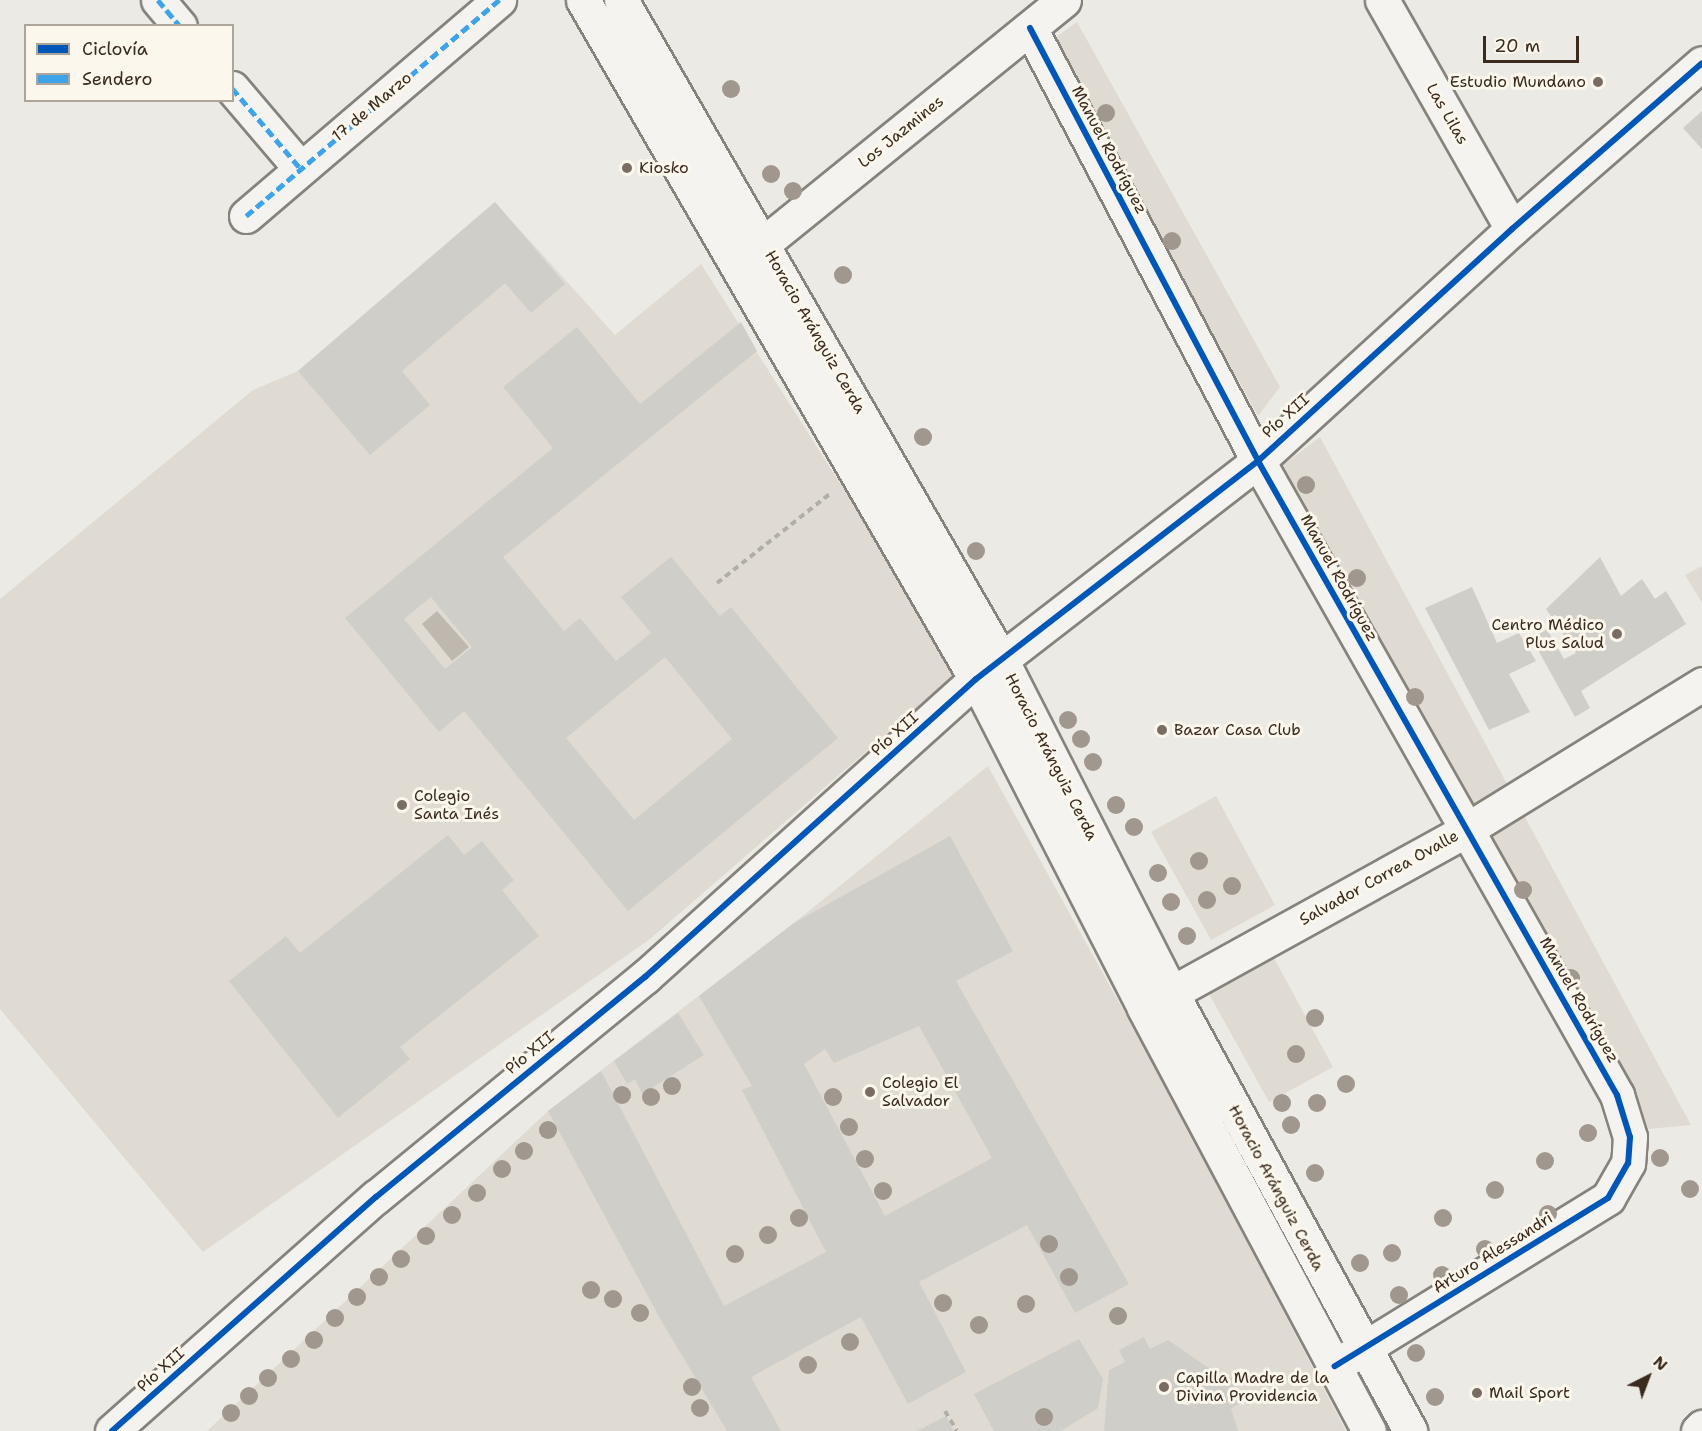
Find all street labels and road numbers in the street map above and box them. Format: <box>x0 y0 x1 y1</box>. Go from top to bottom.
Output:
street label: 17 de Marzo <box>328 68 416 146</box>
street label: Las Lilas <box>1422 80 1472 148</box>
street label: Manuel Rodríguez <box>1067 83 1151 217</box>
street label: Los Jazmines <box>854 92 948 172</box>
street label: Horacio Aránguiz Cerda <box>760 247 870 417</box>
street label: Pío XII <box>1258 390 1314 442</box>
street label: Manuel Rodríguez <box>1296 511 1382 645</box>
street label: Horacio Aránguiz Cerda <box>1000 670 1102 844</box>
street label: Pío XII <box>867 708 923 760</box>
street label: Salvador Correa Ovalle <box>1296 826 1462 930</box>
street label: Manuel Rodríguez <box>1535 934 1623 1066</box>
street label: Pío XII <box>502 1028 558 1078</box>
street label: Horacio Aránguiz Cerda <box>1224 1102 1328 1274</box>
street label: Arturo Alessandri <box>1430 1208 1556 1298</box>
street label: Pío XII <box>133 1344 189 1396</box>

